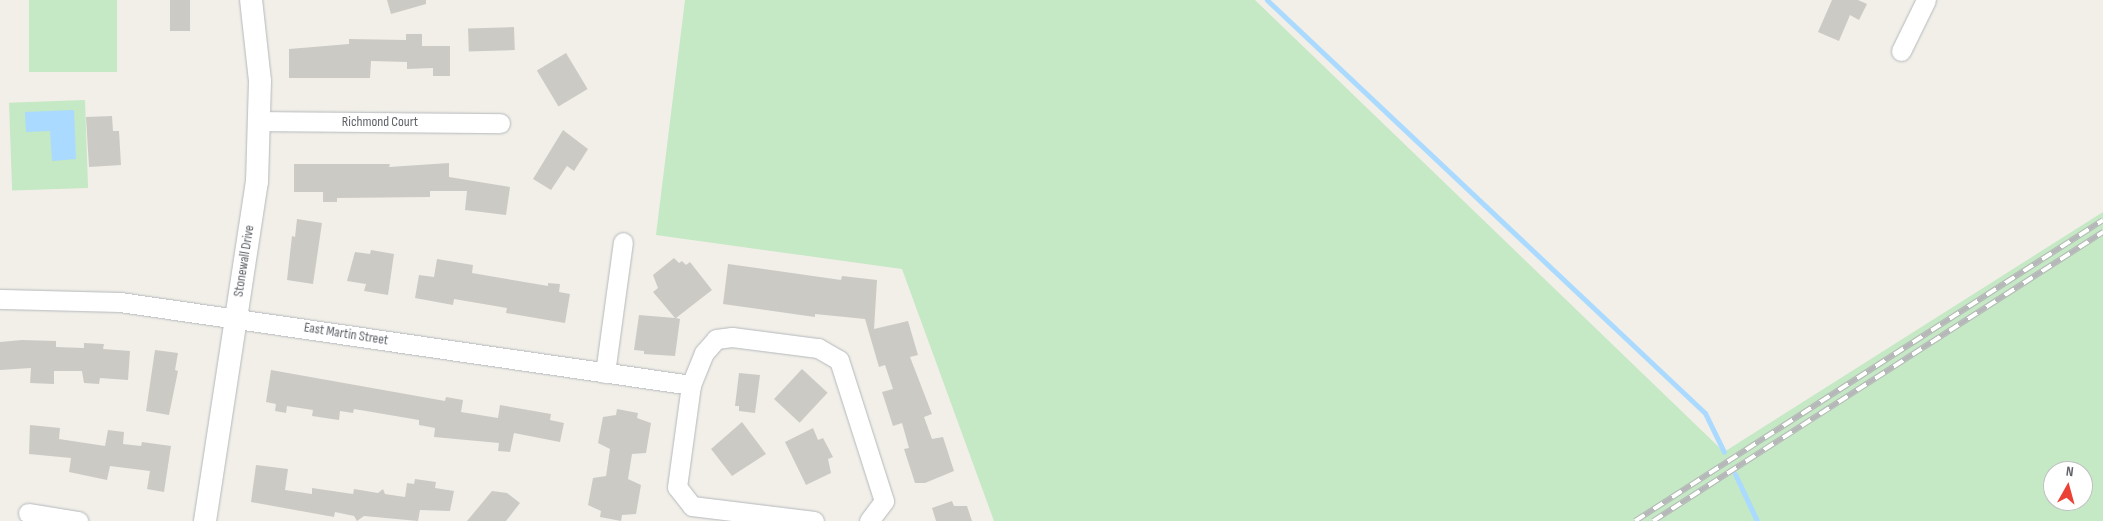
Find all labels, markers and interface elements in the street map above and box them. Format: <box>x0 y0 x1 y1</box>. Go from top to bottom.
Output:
street label: Richmond Court <box>342 114 418 130</box>
street label: Stonewall Drive <box>230 224 258 298</box>
street label: East Martin Street <box>303 319 389 349</box>
north arrow <box>2043 461 2093 511</box>
text: N <box>2065 463 2075 480</box>

